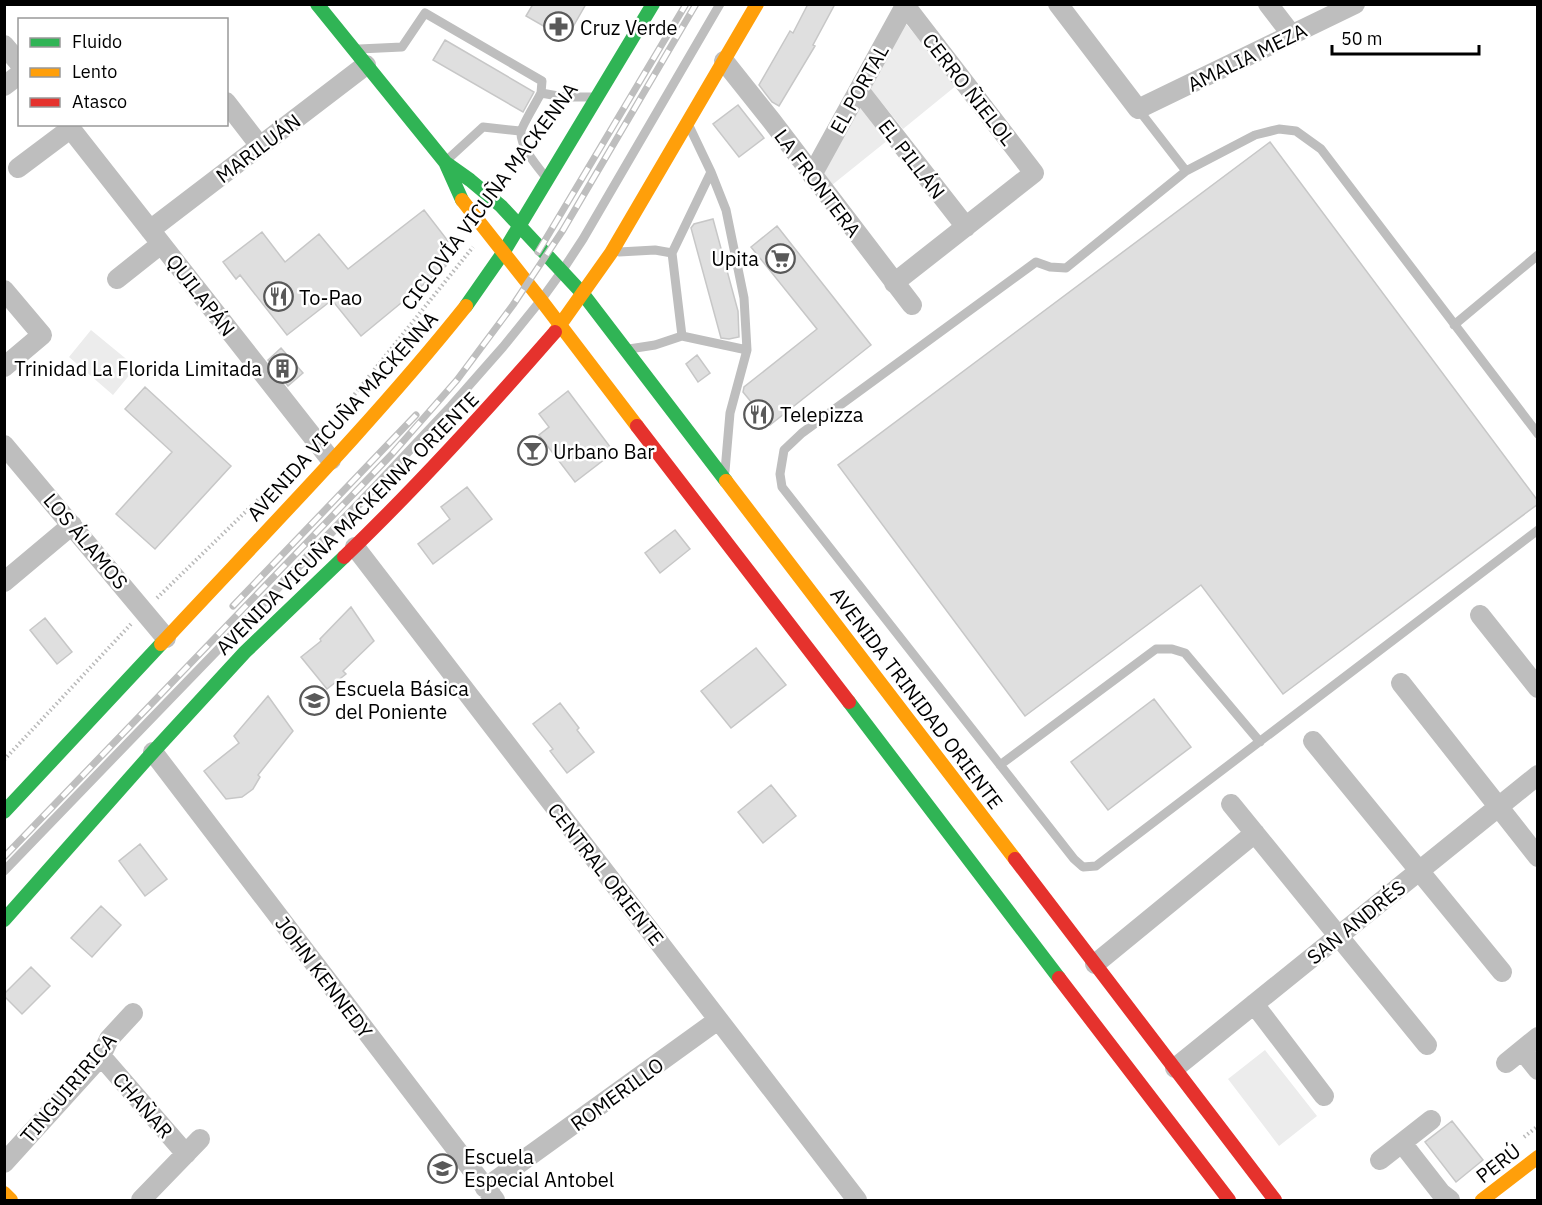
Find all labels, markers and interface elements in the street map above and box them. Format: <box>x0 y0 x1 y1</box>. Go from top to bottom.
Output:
pharmacy icon: Cruz Verde <box>543 11 575 43</box>
place label: Cruz Verde <box>580 14 677 41</box>
street label: AMALIA MEZA <box>1183 16 1311 98</box>
legend <box>18 18 228 126</box>
scale bar <box>1332 18 1479 56</box>
street label: CERRO ÑIELOL <box>917 27 1021 151</box>
text: 50 m <box>1341 27 1383 50</box>
text: Fluido <box>72 30 122 53</box>
street label: EL PORTAL <box>823 40 895 138</box>
text: Lento <box>72 60 117 83</box>
street label: CICLOVÍA VICUÑA MACKENNA <box>394 77 584 315</box>
text: Atasco <box>72 90 127 113</box>
street label: MARILUÁN <box>210 107 306 189</box>
street label: EL PILLÁN <box>872 114 952 204</box>
street label: LA FRONTERA <box>768 123 868 243</box>
supermarket icon: Upita <box>764 242 796 274</box>
place label: Upita <box>711 245 759 272</box>
street label: QUILAPÁN <box>160 248 242 342</box>
restaurant icon: To-Pao <box>262 281 294 313</box>
place label: To-Pao <box>299 284 362 311</box>
street label: AVENIDA VICUÑA MACKENNA <box>241 305 444 527</box>
building icon: Trinidad La Florida Limitada <box>267 352 299 384</box>
place label: Trinidad La Florida Limitada <box>14 355 262 382</box>
street label: AVENIDA VICUÑA MACKENNA ORIENTE <box>210 386 484 660</box>
restaurant icon: Telepizza <box>743 398 775 430</box>
place label: Telepizza <box>780 401 864 428</box>
bar icon: Urbano Bar <box>516 435 548 467</box>
place label: Urbano Bar <box>553 438 655 465</box>
street label: LOS ÁLAMOS <box>38 487 134 595</box>
street label: AVENIDA TRINIDAD ORIENTE <box>825 582 1009 814</box>
place label: Escuela Básica del Poniente <box>335 675 469 725</box>
school or university icon: Escuela Básica del Poniente <box>298 684 330 716</box>
street label: CENTRAL ORIENTE <box>542 797 670 951</box>
street label: SAN ANDRÉS <box>1301 874 1411 970</box>
street label: JOHN KENNEDY <box>269 910 379 1044</box>
street label: TINGUIRIRICA <box>14 1027 122 1149</box>
street label: ROMERILLO <box>565 1051 669 1137</box>
street label: CHAÑAR <box>107 1066 179 1144</box>
street label: PERÚ <box>1470 1137 1526 1189</box>
place label: Escuela Especial Antobel <box>464 1143 614 1193</box>
school or university icon: Escuela Especial Antobel <box>427 1152 459 1184</box>

